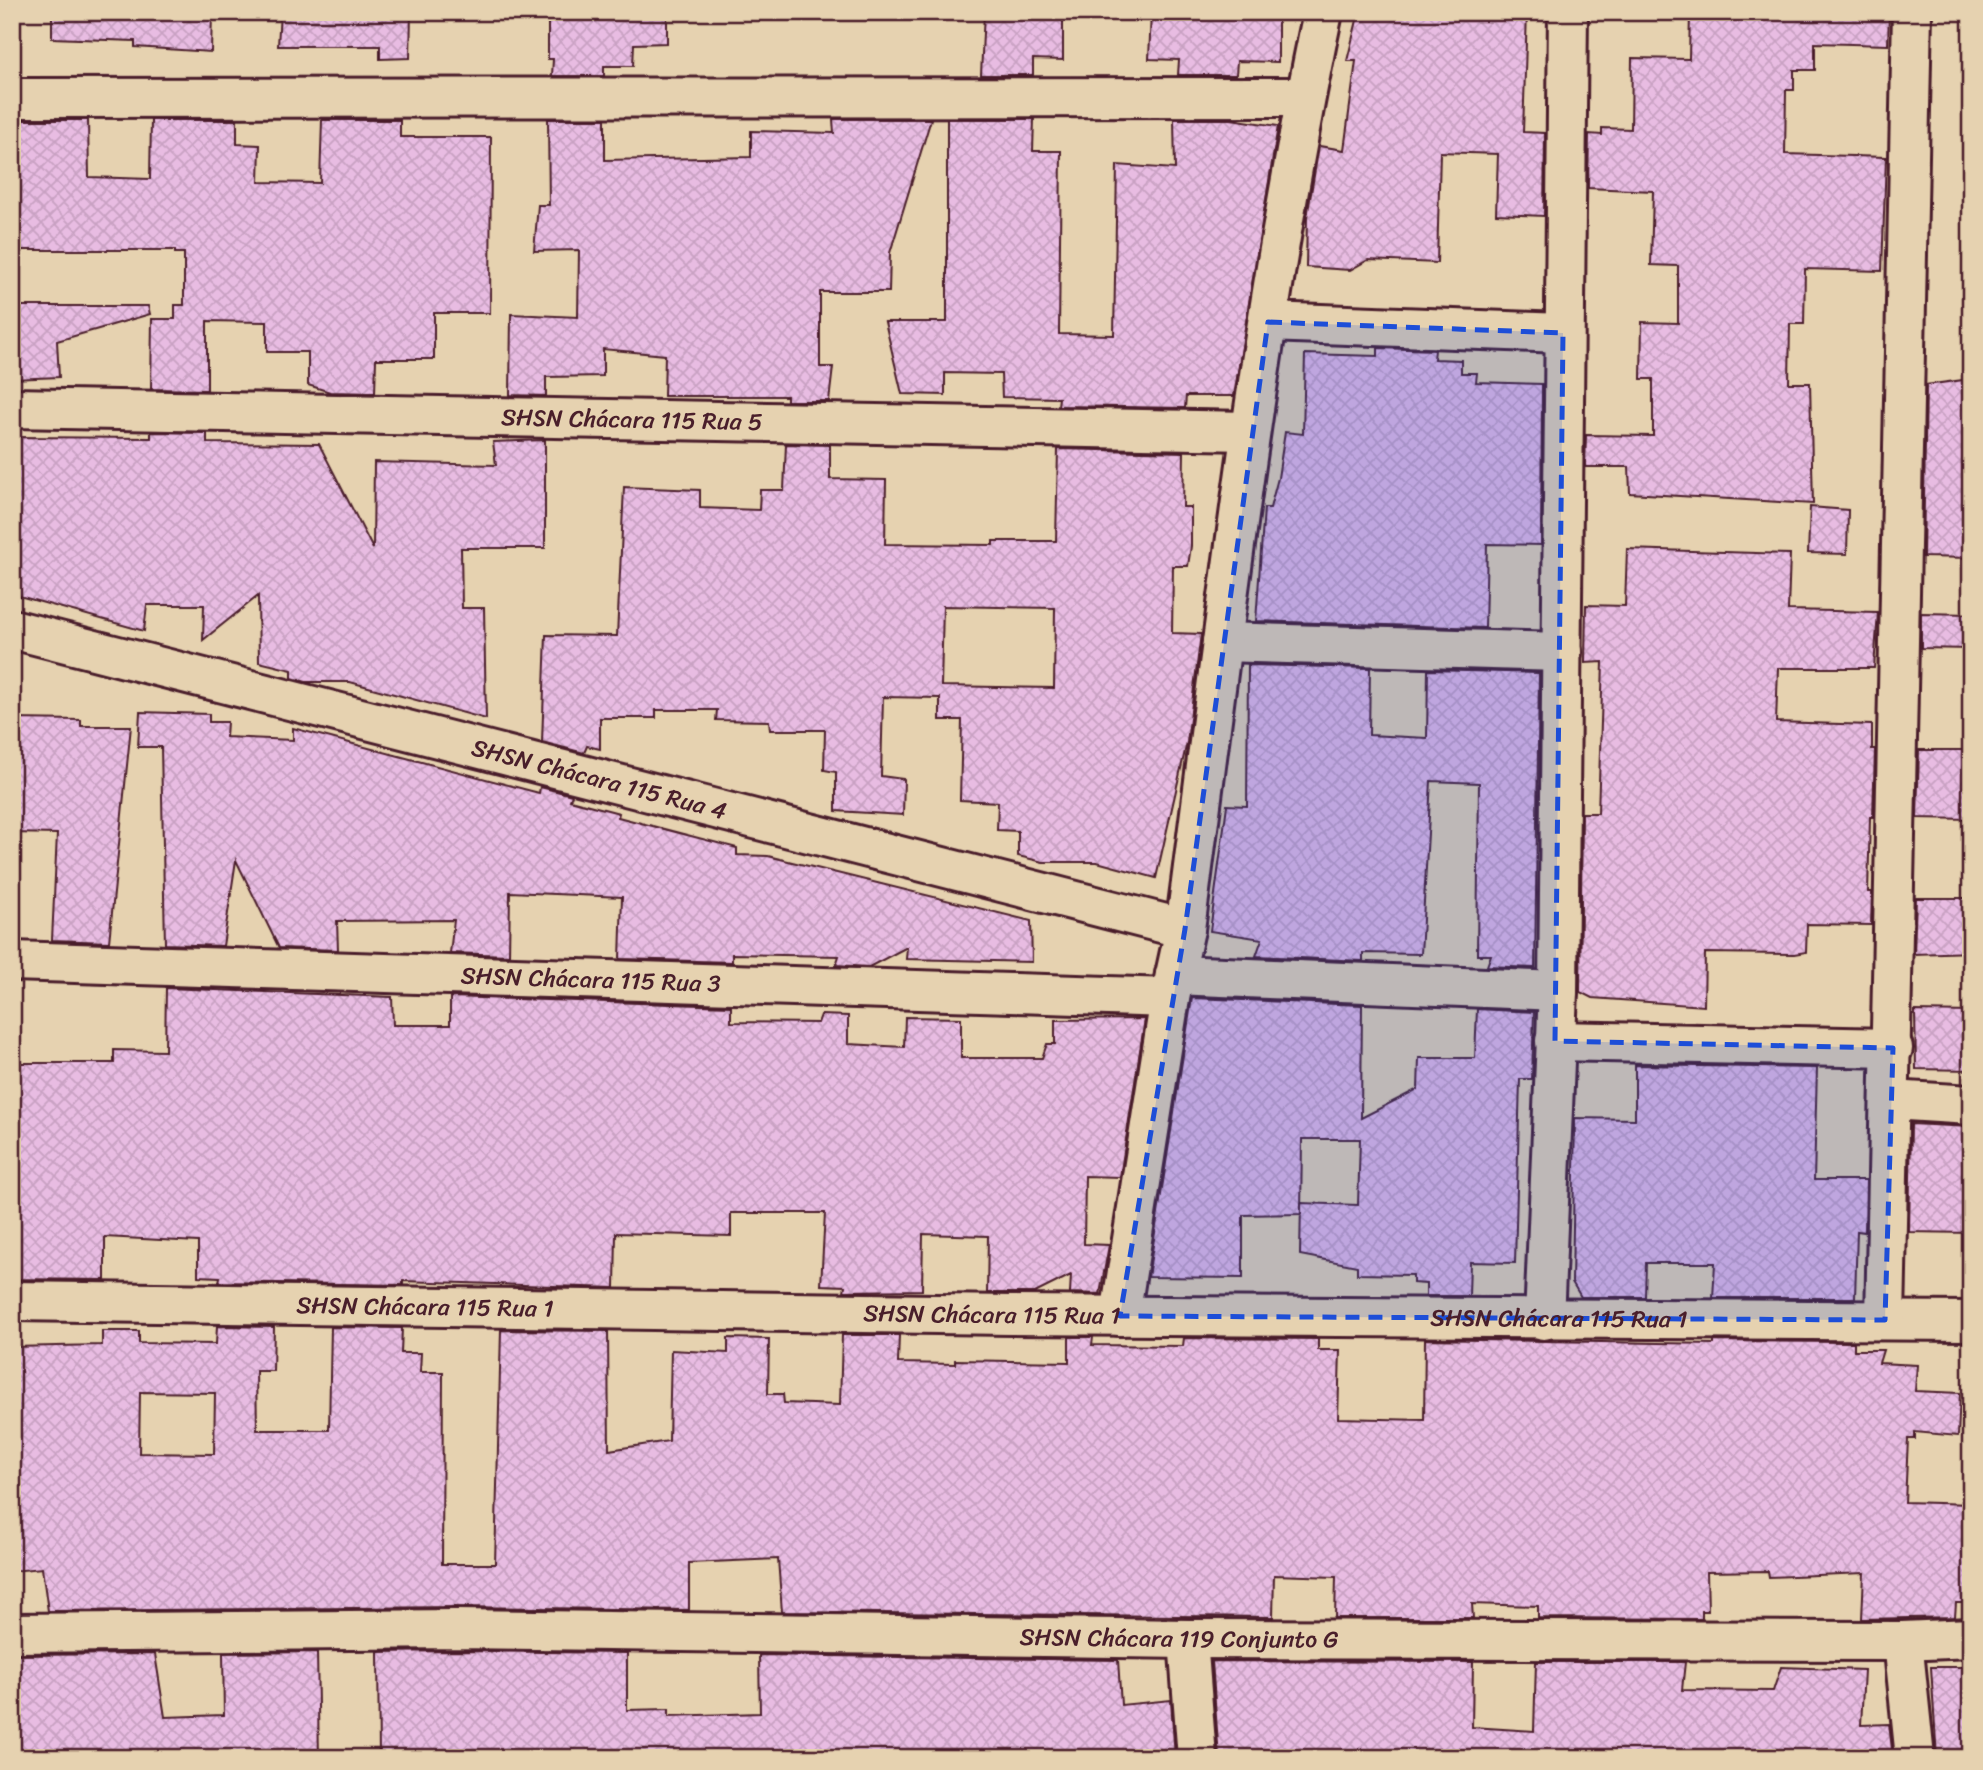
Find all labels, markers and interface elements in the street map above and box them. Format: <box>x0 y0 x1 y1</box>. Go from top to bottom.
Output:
street label: SHSN Chácara 115 Rua 5 <box>501 396 763 443</box>
street label: SHSN Chácara 115 Rua 4 <box>467 726 731 832</box>
street label: SHSN Chácara 115 Rua 3 <box>460 954 721 1005</box>
street label: SHSN Chácara 115 Rua 1 <box>296 1284 554 1330</box>
street label: SHSN Chácara 115 Rua 1 <box>863 1292 1121 1337</box>
street label: SHSN Chácara 115 Rua 1 <box>1430 1297 1688 1340</box>
street label: SHSN Chácara 119 Conjunto G <box>1019 1616 1338 1660</box>

